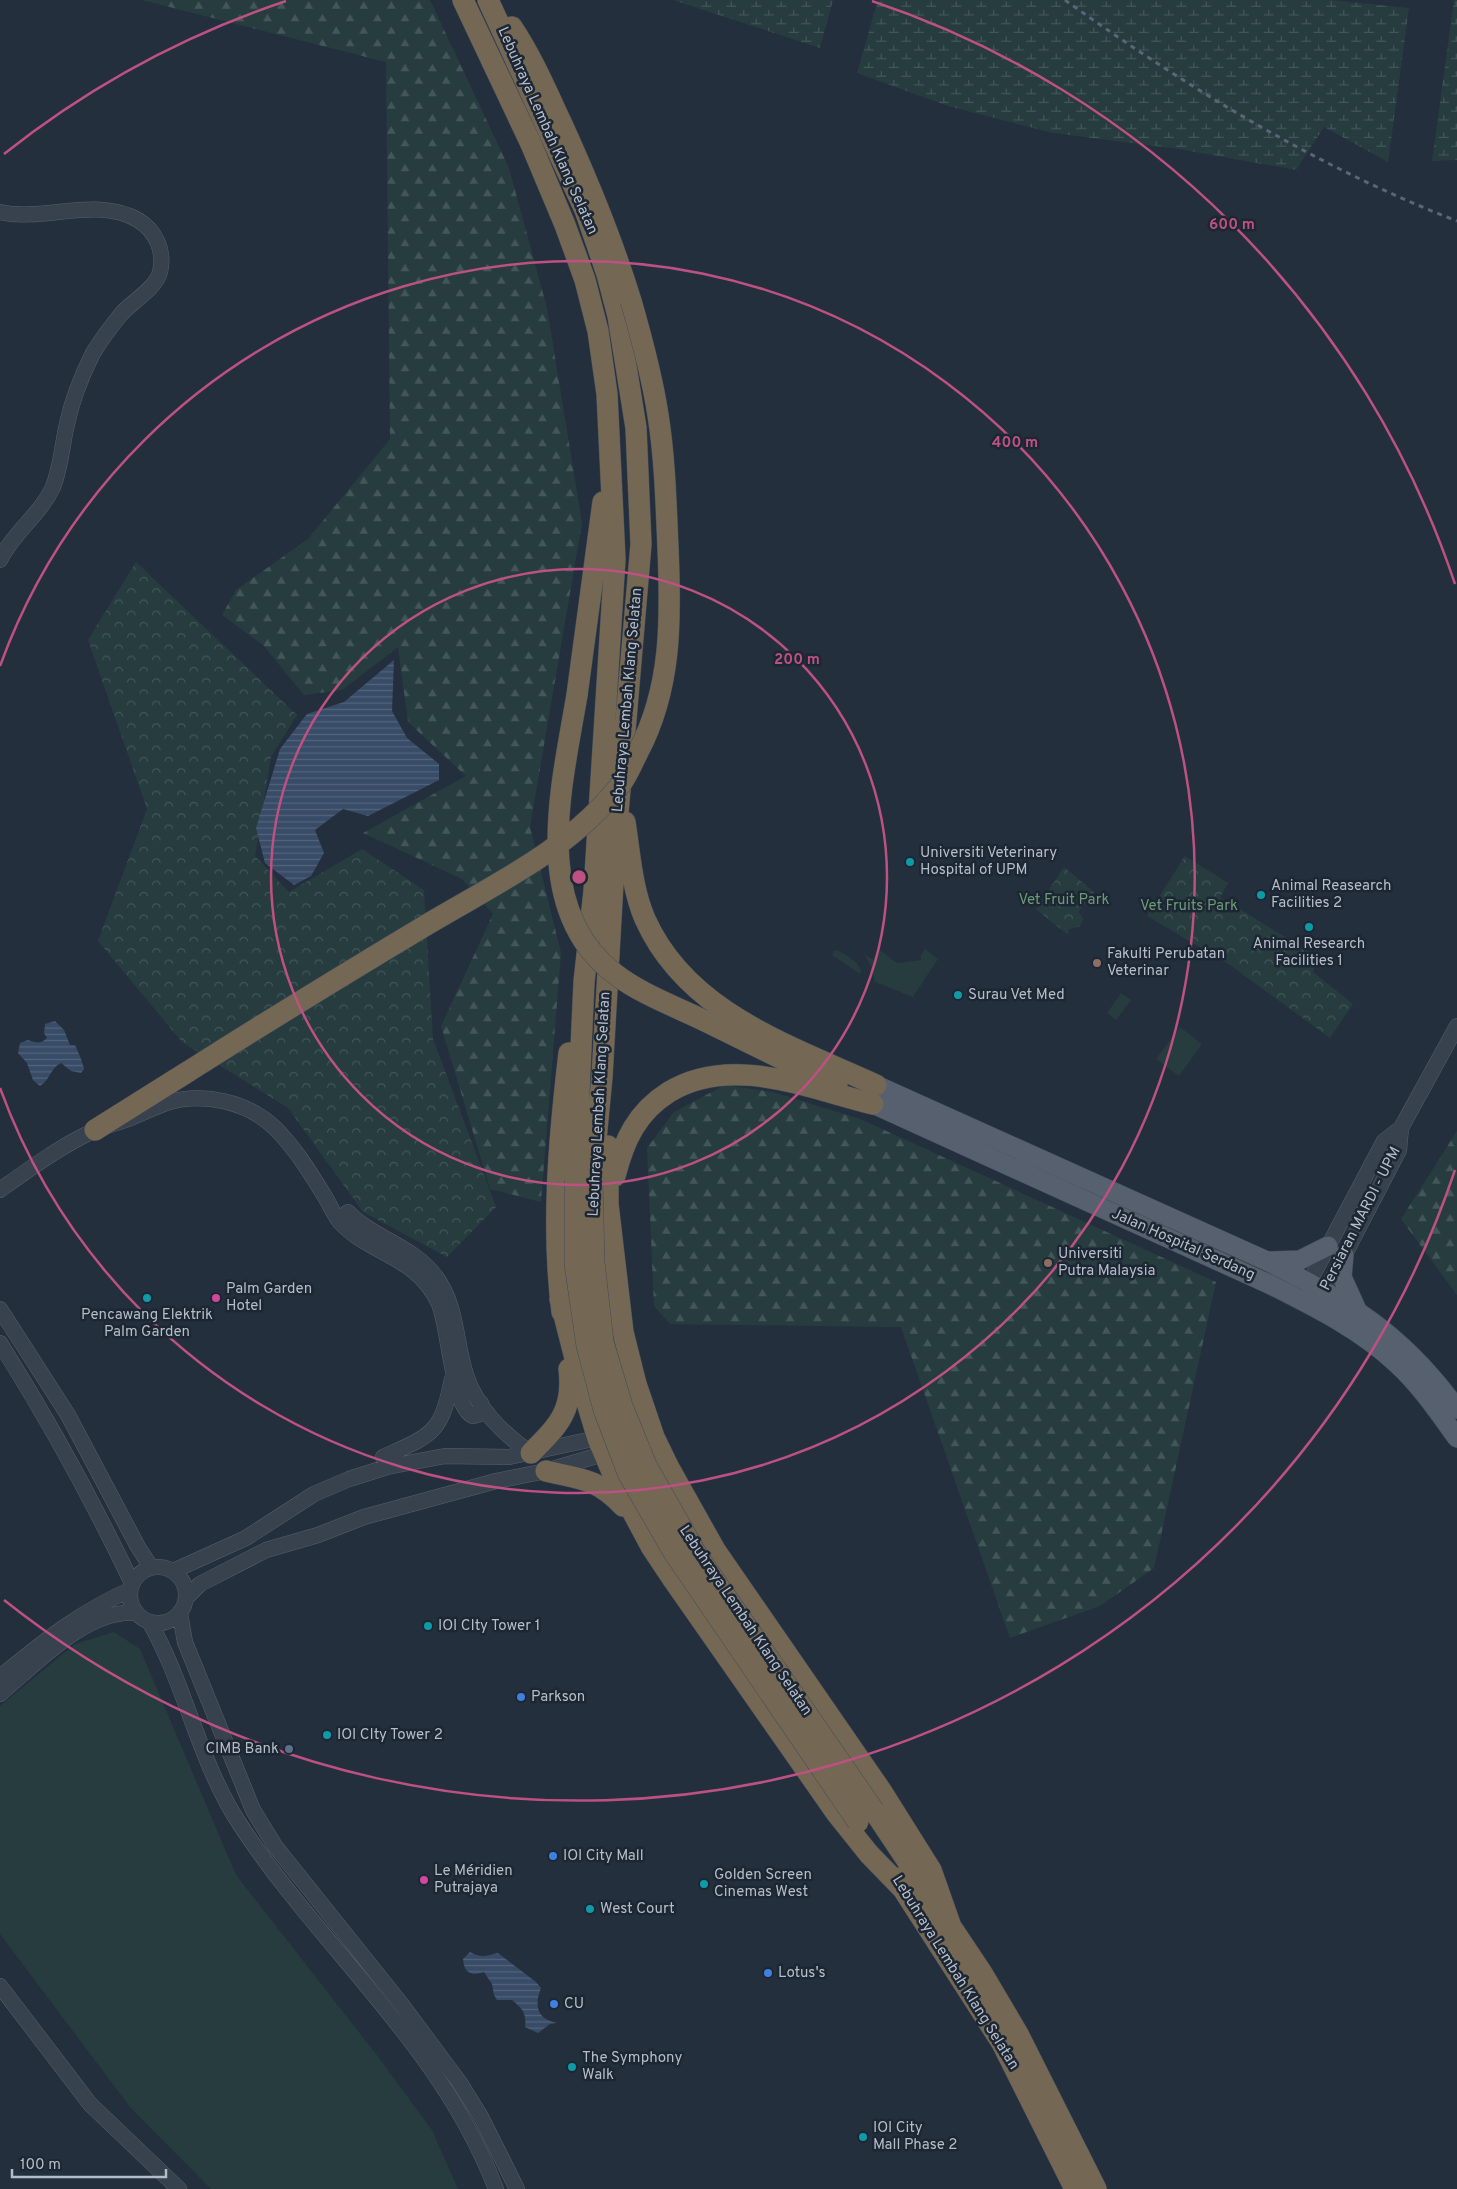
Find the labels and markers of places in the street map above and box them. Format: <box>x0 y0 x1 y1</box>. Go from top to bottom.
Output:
place label: Universiti Veterinary Hospital of UPM <box>920 844 1057 880</box>
marker: Universiti Veterinary Hospital of UPM <box>904 856 916 868</box>
centre of rings <box>570 868 588 886</box>
place label: Animal Reasearch Facilities 2 <box>1271 877 1391 913</box>
marker: Animal Reasearch Facilities 2 <box>1255 889 1267 901</box>
marker: Animal Research Facilities 1 <box>1303 921 1315 933</box>
place label: Animal Research Facilities 1 <box>1253 935 1365 971</box>
place label: Fakulti Perubatan Veterinar <box>1107 945 1225 981</box>
marker: Fakulti Perubatan Veterinar <box>1091 957 1103 969</box>
place label: Surau Vet Med <box>968 986 1065 1005</box>
marker: Surau Vet Med <box>952 989 964 1001</box>
place label: Universiti Putra Malaysia <box>1058 1245 1155 1281</box>
marker: Universiti Putra Malaysia <box>1042 1257 1054 1269</box>
place label: Palm Garden Hotel <box>226 1280 312 1316</box>
marker: Pencawang Elektrik Palm Garden <box>141 1292 153 1304</box>
marker: Palm Garden Hotel <box>210 1292 222 1304</box>
place label: Pencawang Elektrik Palm Garden <box>81 1306 213 1342</box>
place label: IOI CIty Tower 1 <box>438 1617 540 1636</box>
marker: IOI CIty Tower 1 <box>422 1620 434 1632</box>
place label: Parkson <box>531 1688 585 1707</box>
marker: Parkson <box>515 1691 527 1703</box>
place label: IOI CIty Tower 2 <box>337 1726 443 1745</box>
marker: IOI CIty Tower 2 <box>321 1729 333 1741</box>
place label: CIMB Bank <box>205 1740 279 1759</box>
marker: CIMB Bank <box>283 1743 295 1755</box>
place label: IOI City Mall <box>563 1847 644 1866</box>
marker: IOI City Mall <box>547 1850 559 1862</box>
place label: Le Méridien Putrajaya <box>434 1862 513 1898</box>
place label: Golden Screen Cinemas West <box>714 1866 812 1902</box>
marker: Le Méridien Putrajaya <box>418 1874 430 1886</box>
marker: Golden Screen Cinemas West <box>698 1878 710 1890</box>
place label: West Court <box>600 1900 675 1919</box>
marker: West Court <box>584 1903 596 1915</box>
place label: Lotus's <box>778 1964 826 1983</box>
marker: Lotus's <box>762 1967 774 1979</box>
place label: CU <box>564 1995 584 2014</box>
marker: CU <box>548 1998 560 2010</box>
place label: The Symphony Walk <box>582 2049 683 2085</box>
marker: The Symphony Walk <box>566 2061 578 2073</box>
place label: IOI City Mall Phase 2 <box>873 2119 957 2155</box>
marker: IOI City Mall Phase 2 <box>857 2131 869 2143</box>

